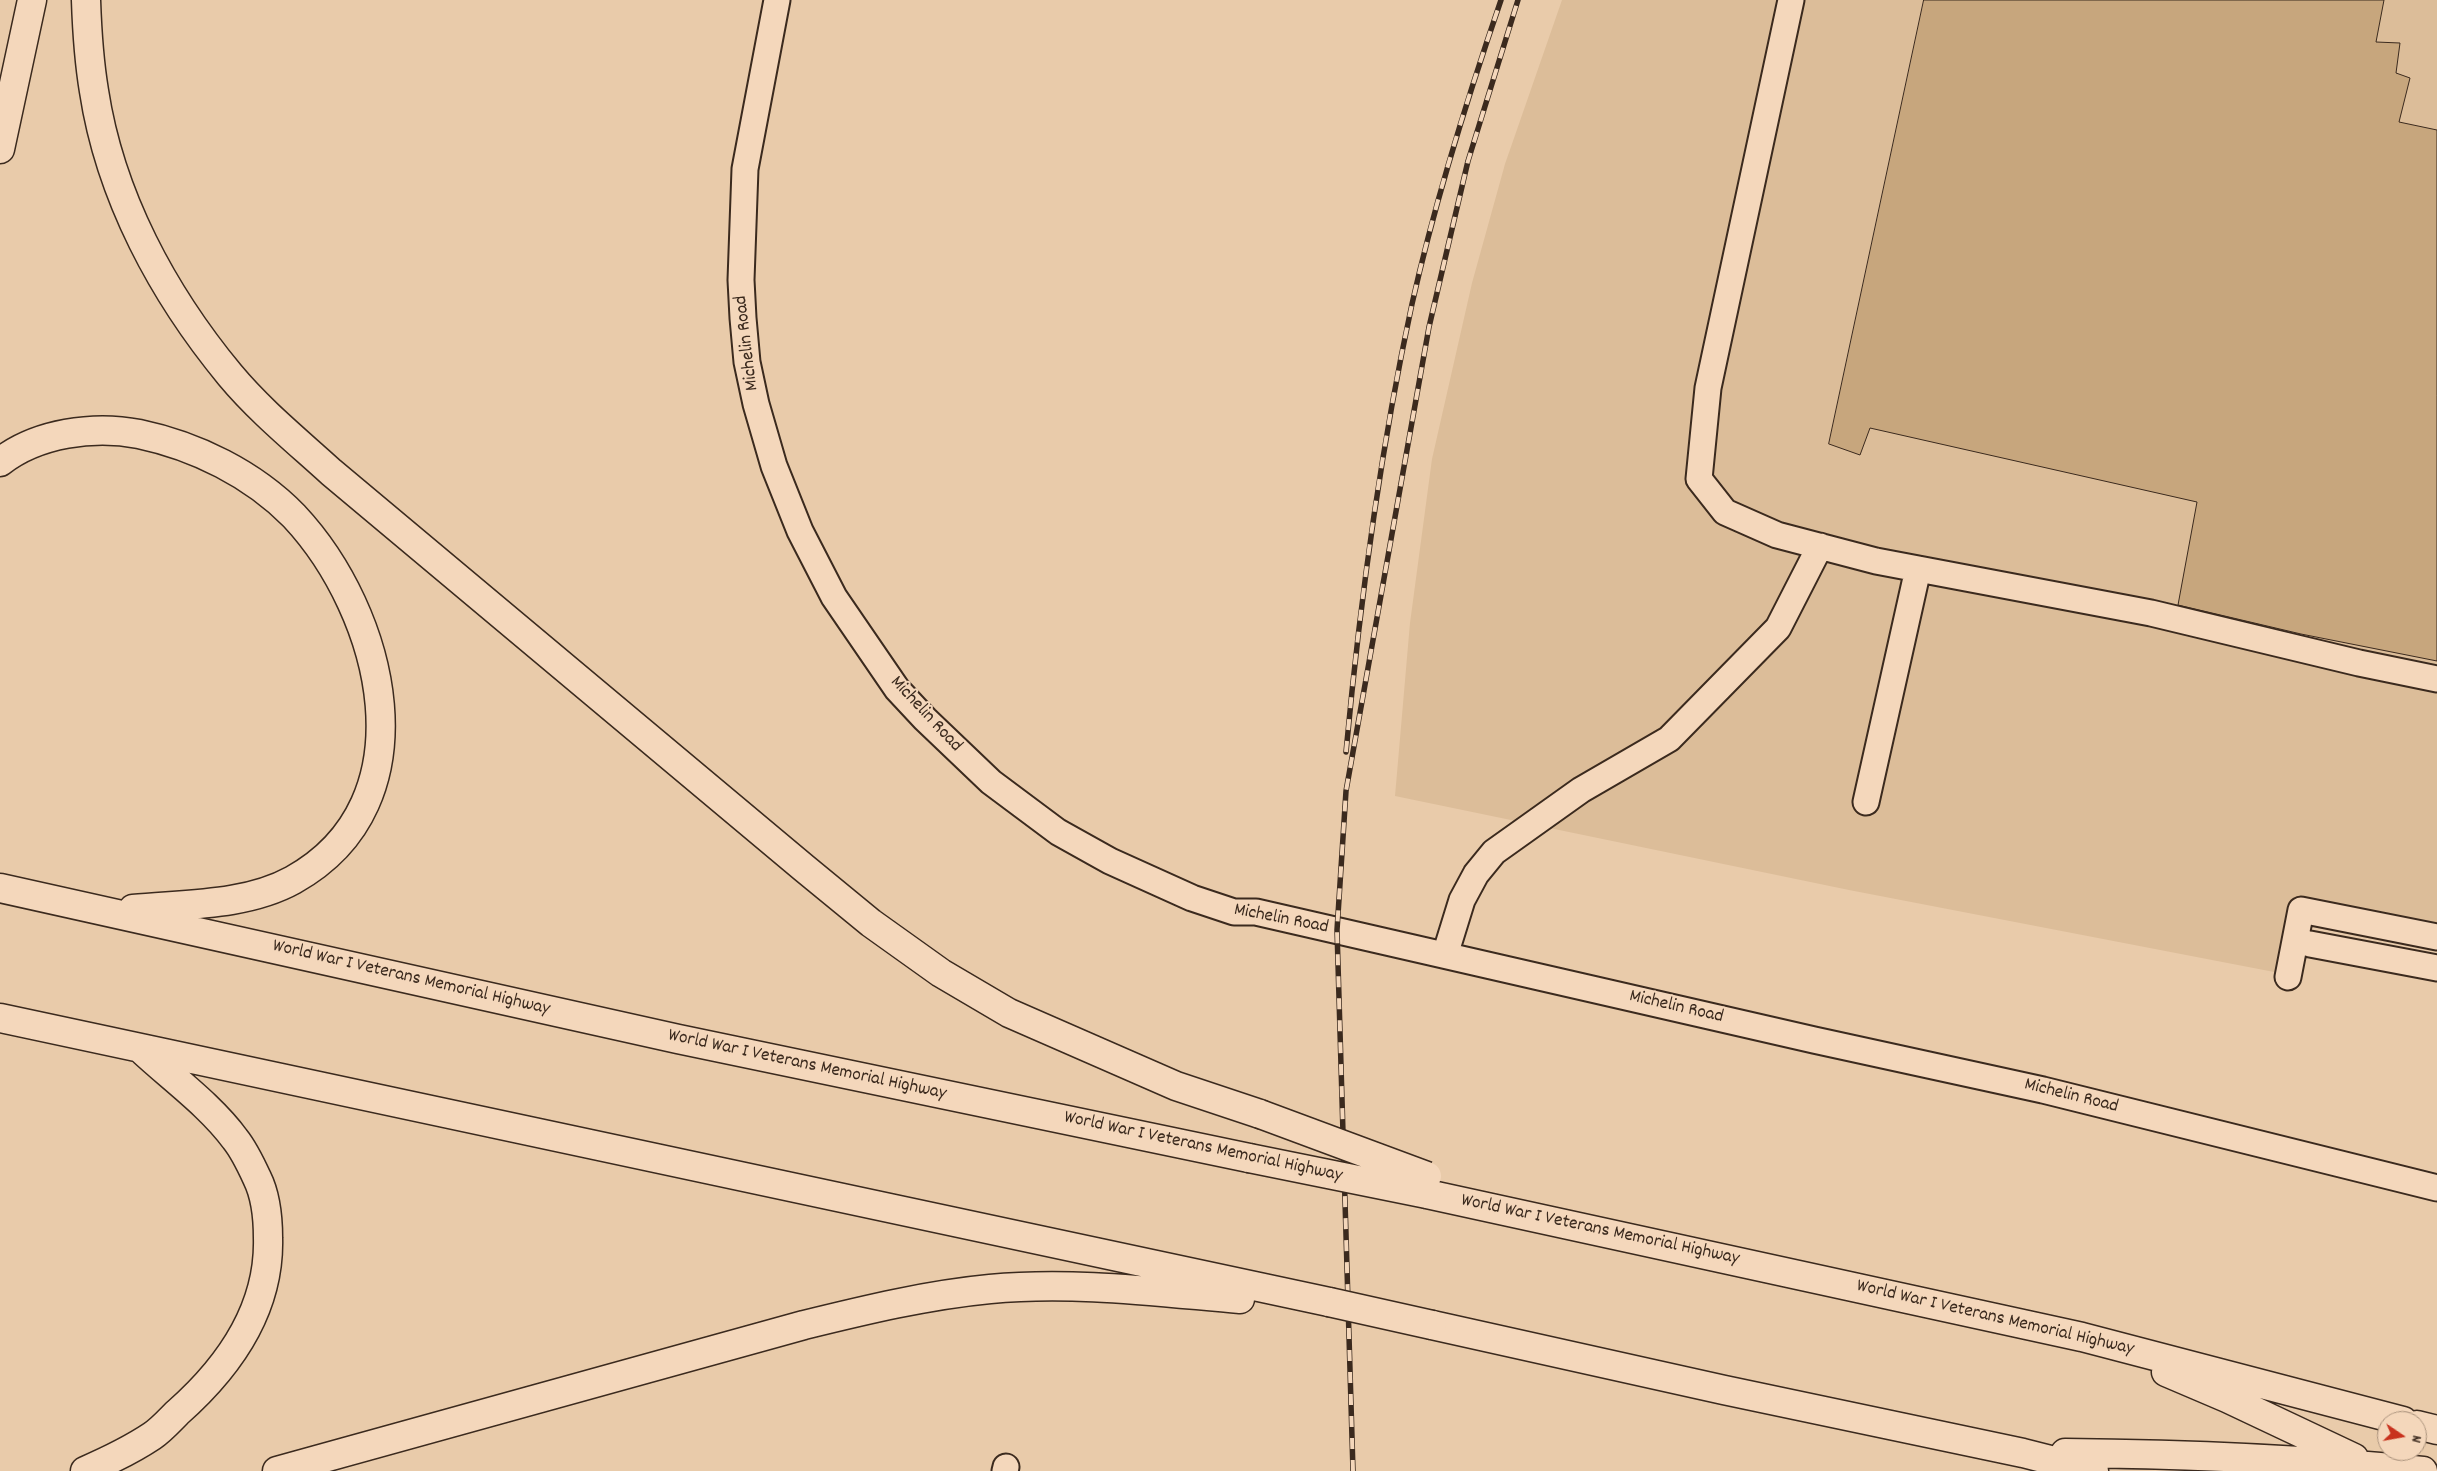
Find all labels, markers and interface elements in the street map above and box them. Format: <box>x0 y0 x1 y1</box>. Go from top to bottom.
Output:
street label: Michelin Road <box>731 294 765 392</box>
street label: Michelin Road <box>884 672 966 758</box>
street label: Michelin Road <box>1232 900 1330 940</box>
street label: World War I Veterans Memorial Highway <box>270 936 552 1022</box>
street label: Michelin Road <box>1627 986 1725 1030</box>
street label: World War I Veterans Memorial Highway <box>666 1025 948 1107</box>
street label: Michelin Road <box>2022 1074 2120 1120</box>
street label: World War I Veterans Memorial Highway <box>1062 1107 1344 1189</box>
street label: World War I Veterans Memorial Highway <box>1459 1190 1741 1272</box>
street label: World War I Veterans Memorial Highway <box>1854 1276 2136 1362</box>
north arrow <box>2377 1411 2427 1461</box>
text: N <box>2405 1433 2426 1444</box>

